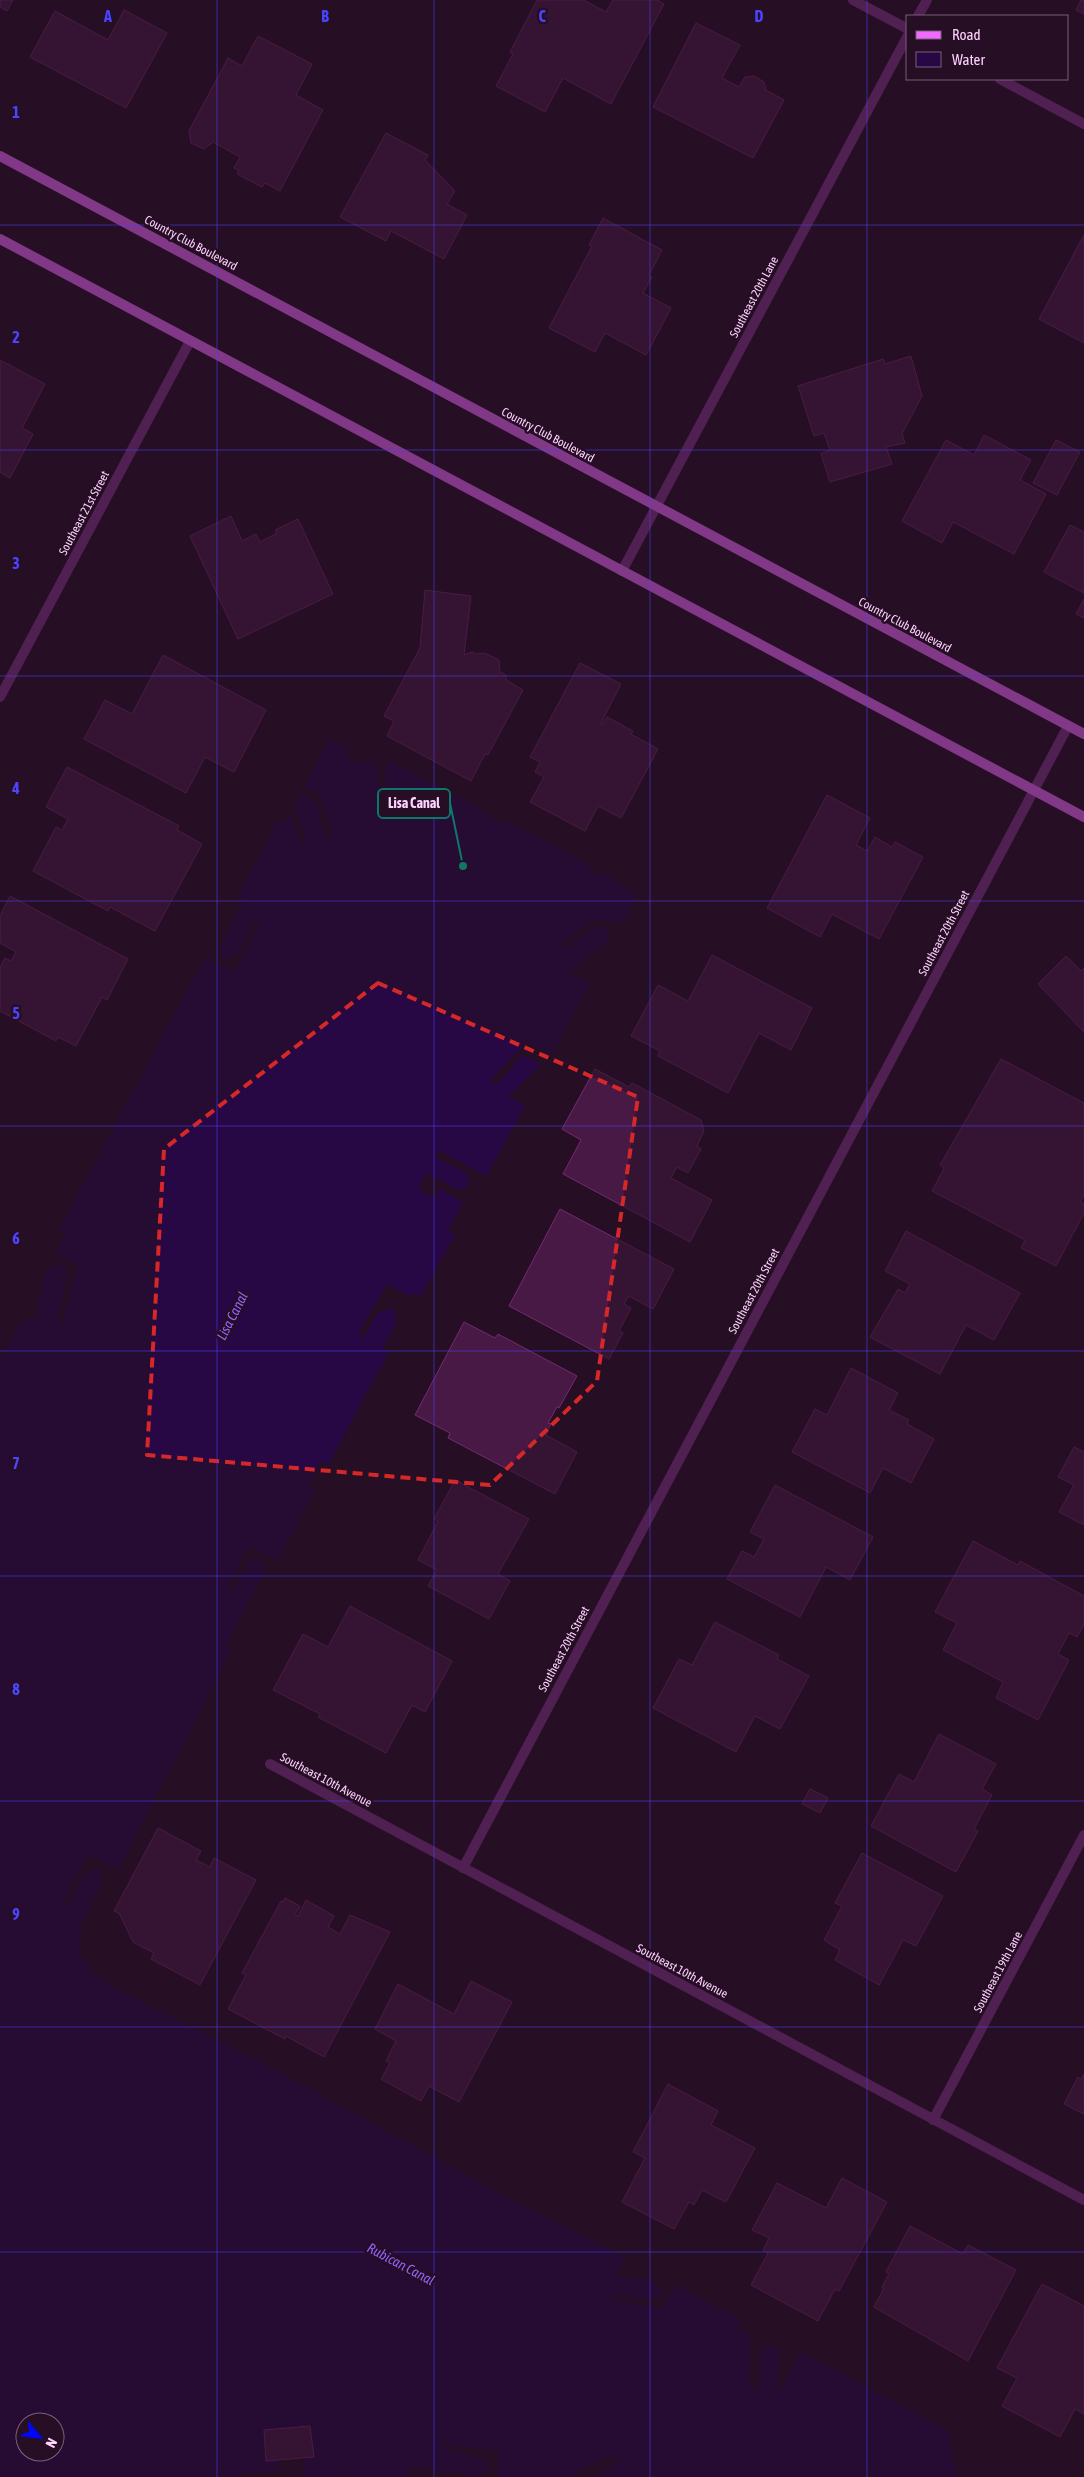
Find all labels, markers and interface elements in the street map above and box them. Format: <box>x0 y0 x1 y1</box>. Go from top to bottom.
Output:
text: A <box>103 7 112 25</box>
text: B <box>321 7 329 25</box>
text: C <box>538 7 546 25</box>
text: D <box>755 7 764 25</box>
legend <box>906 15 1069 80</box>
text: Road <box>952 26 981 43</box>
text: Water <box>952 51 985 68</box>
text: 1 <box>12 103 20 121</box>
street label: Country Club Boulevard <box>142 213 240 273</box>
street label: Southeast 20th Lane <box>727 254 781 340</box>
text: 2 <box>12 328 20 346</box>
street label: Country Club Boulevard <box>499 405 597 465</box>
street label: Southeast 21st Street <box>56 468 112 557</box>
text: 3 <box>12 554 20 572</box>
street label: Country Club Boulevard <box>856 595 954 655</box>
text: 4 <box>11 779 20 797</box>
callout: Lisa Canal <box>378 789 450 818</box>
text: Lisa Canal <box>388 795 440 811</box>
street label: Southeast 20th Street <box>916 887 973 978</box>
text: 5 <box>12 1004 20 1022</box>
text: 6 <box>12 1229 20 1247</box>
street label: Southeast 20th Street <box>726 1245 783 1336</box>
water label: Lisa Canal <box>213 1289 251 1343</box>
text: 7 <box>12 1454 20 1472</box>
street label: Southeast 20th Street <box>536 1603 593 1694</box>
text: 8 <box>12 1680 20 1698</box>
street label: Southeast 10th Avenue <box>278 1750 374 1810</box>
text: 9 <box>12 1905 20 1923</box>
street label: Southeast 19th Lane <box>971 1929 1025 2015</box>
street label: Southeast 10th Avenue <box>634 1941 730 2001</box>
water label: Rubican Canal <box>365 2240 438 2289</box>
north arrow <box>15 2412 65 2462</box>
text: N <box>42 2436 60 2451</box>

